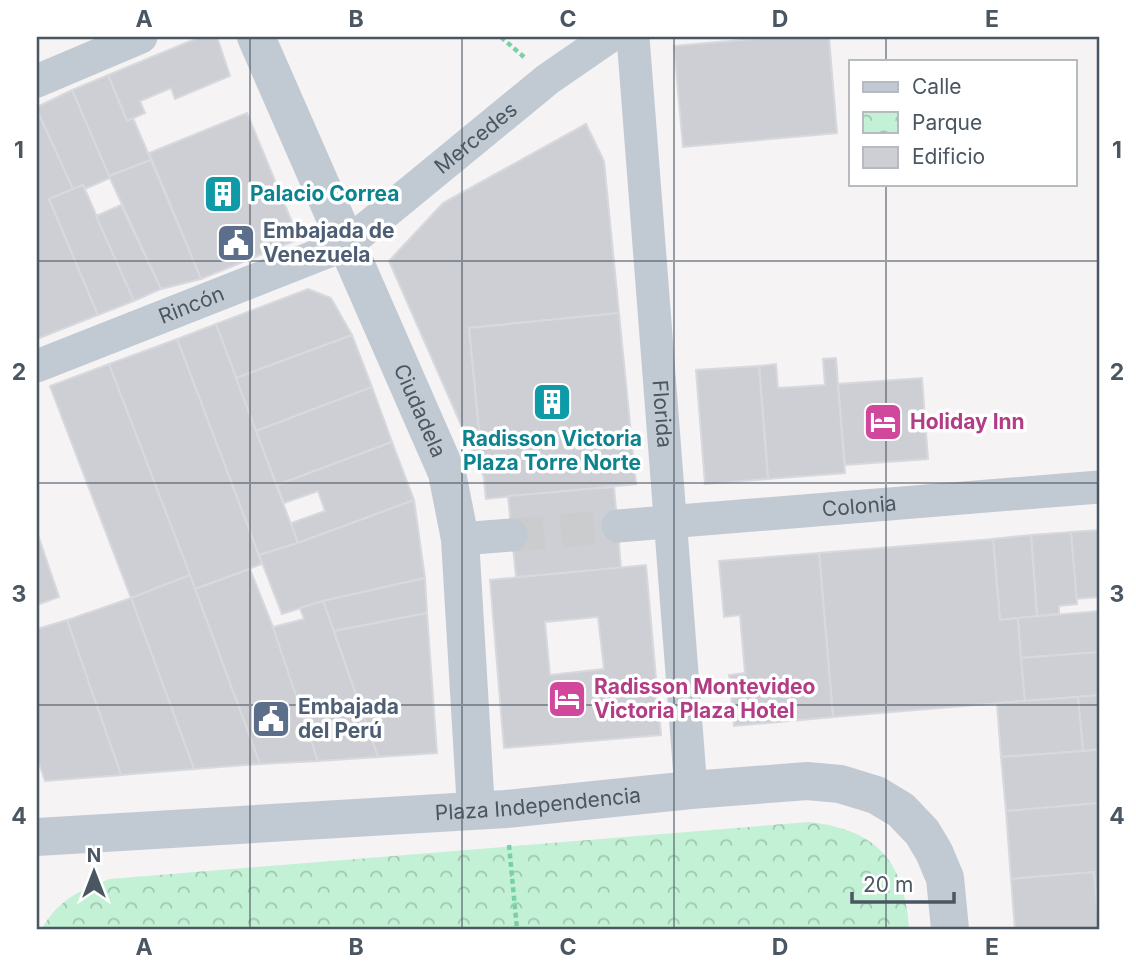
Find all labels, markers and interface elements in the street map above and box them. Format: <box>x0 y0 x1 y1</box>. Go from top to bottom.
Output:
text: A <box>135 5 153 33</box>
text: B <box>348 5 364 33</box>
text: C <box>559 5 577 33</box>
text: D <box>772 5 788 33</box>
text: E <box>985 5 999 33</box>
legend <box>849 60 1076 186</box>
text: Calle <box>912 74 962 99</box>
street label: Mercedes <box>429 97 522 179</box>
text: Parque <box>912 110 982 135</box>
text: 1 <box>14 136 24 164</box>
text: 1 <box>1112 136 1122 164</box>
text: Edificio <box>912 144 985 169</box>
building icon: Palacio Correa <box>202 173 244 215</box>
place label: Palacio Correa <box>250 181 399 206</box>
place label: Embajada de Venezuela <box>263 218 395 267</box>
public building icon: Embajada de Venezuela <box>215 222 257 264</box>
street label: Rincón <box>155 281 228 329</box>
text: 2 <box>12 358 26 386</box>
text: 2 <box>1110 358 1124 386</box>
street label: Ciudadela <box>389 360 452 461</box>
street label: Florida <box>647 379 678 449</box>
building icon: Radisson Victoria Plaza Torre Norte <box>531 381 573 423</box>
hotel icon: Holiday Inn <box>862 401 904 443</box>
place label: Holiday Inn <box>910 409 1025 434</box>
place label: Radisson Victoria Plaza Torre Norte <box>462 426 642 475</box>
street label: Colonia <box>821 490 898 521</box>
text: 3 <box>12 580 26 608</box>
text: 3 <box>1110 580 1124 608</box>
place label: Radisson Montevideo Victoria Plaza Hotel <box>594 674 815 723</box>
hotel icon: Radisson Montevideo Victoria Plaza Hotel <box>546 678 588 720</box>
place label: Embajada del Perú <box>298 694 399 743</box>
public building icon: Embajada del Perú <box>250 698 292 740</box>
street label: Plaza Independencia <box>434 782 642 825</box>
text: 4 <box>11 802 27 830</box>
text: 4 <box>1109 802 1125 830</box>
north arrow <box>60 836 130 906</box>
text: N <box>87 844 101 867</box>
scale bar <box>852 861 954 905</box>
text: 20 m <box>863 872 913 897</box>
text: A <box>135 933 153 961</box>
text: B <box>348 933 364 961</box>
text: C <box>559 933 577 961</box>
text: D <box>772 933 788 961</box>
text: E <box>985 933 999 961</box>

